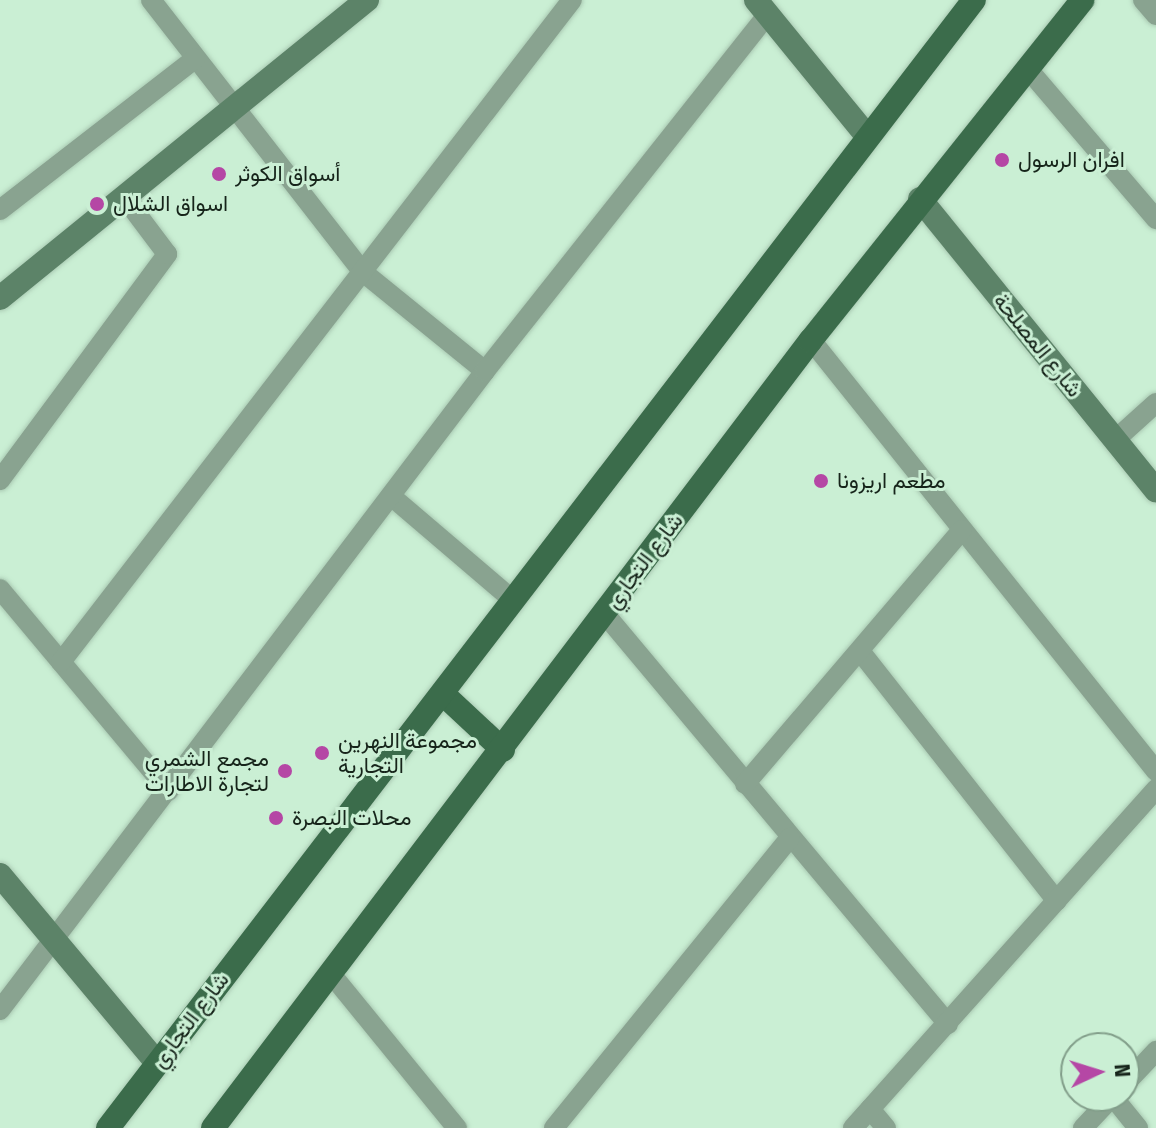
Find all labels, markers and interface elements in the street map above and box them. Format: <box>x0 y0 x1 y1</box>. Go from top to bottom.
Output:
place label: افران الرسول <box>1018 147 1125 173</box>
marker: افران الرسول <box>993 151 1011 169</box>
place label: أسواق الكوثر <box>235 161 340 187</box>
marker: أسواق الكوثر <box>210 165 228 183</box>
place label: اسواق الشلال <box>113 191 228 217</box>
marker: اسواق الشلال <box>88 195 106 213</box>
street label: شارع المصلحة <box>988 288 1088 402</box>
place label: مطعم اريزونا <box>837 468 945 494</box>
marker: مطعم اريزونا <box>812 472 830 490</box>
street label: شارع التجاري <box>600 508 688 614</box>
place label: مجموعة النهرين التجارية <box>338 727 477 778</box>
marker: مجموعة النهرين التجارية <box>313 744 331 762</box>
place label: مجمع الشمري لتجارة الاطارات <box>145 745 269 796</box>
marker: مجمع الشمري لتجارة الاطارات <box>276 762 294 780</box>
place label: محلات البصرة <box>292 805 411 831</box>
marker: محلات البصرة <box>267 809 285 827</box>
street label: شارع التجاري <box>146 967 234 1073</box>
north arrow <box>1060 1032 1140 1112</box>
text: N <box>1109 1063 1136 1078</box>

